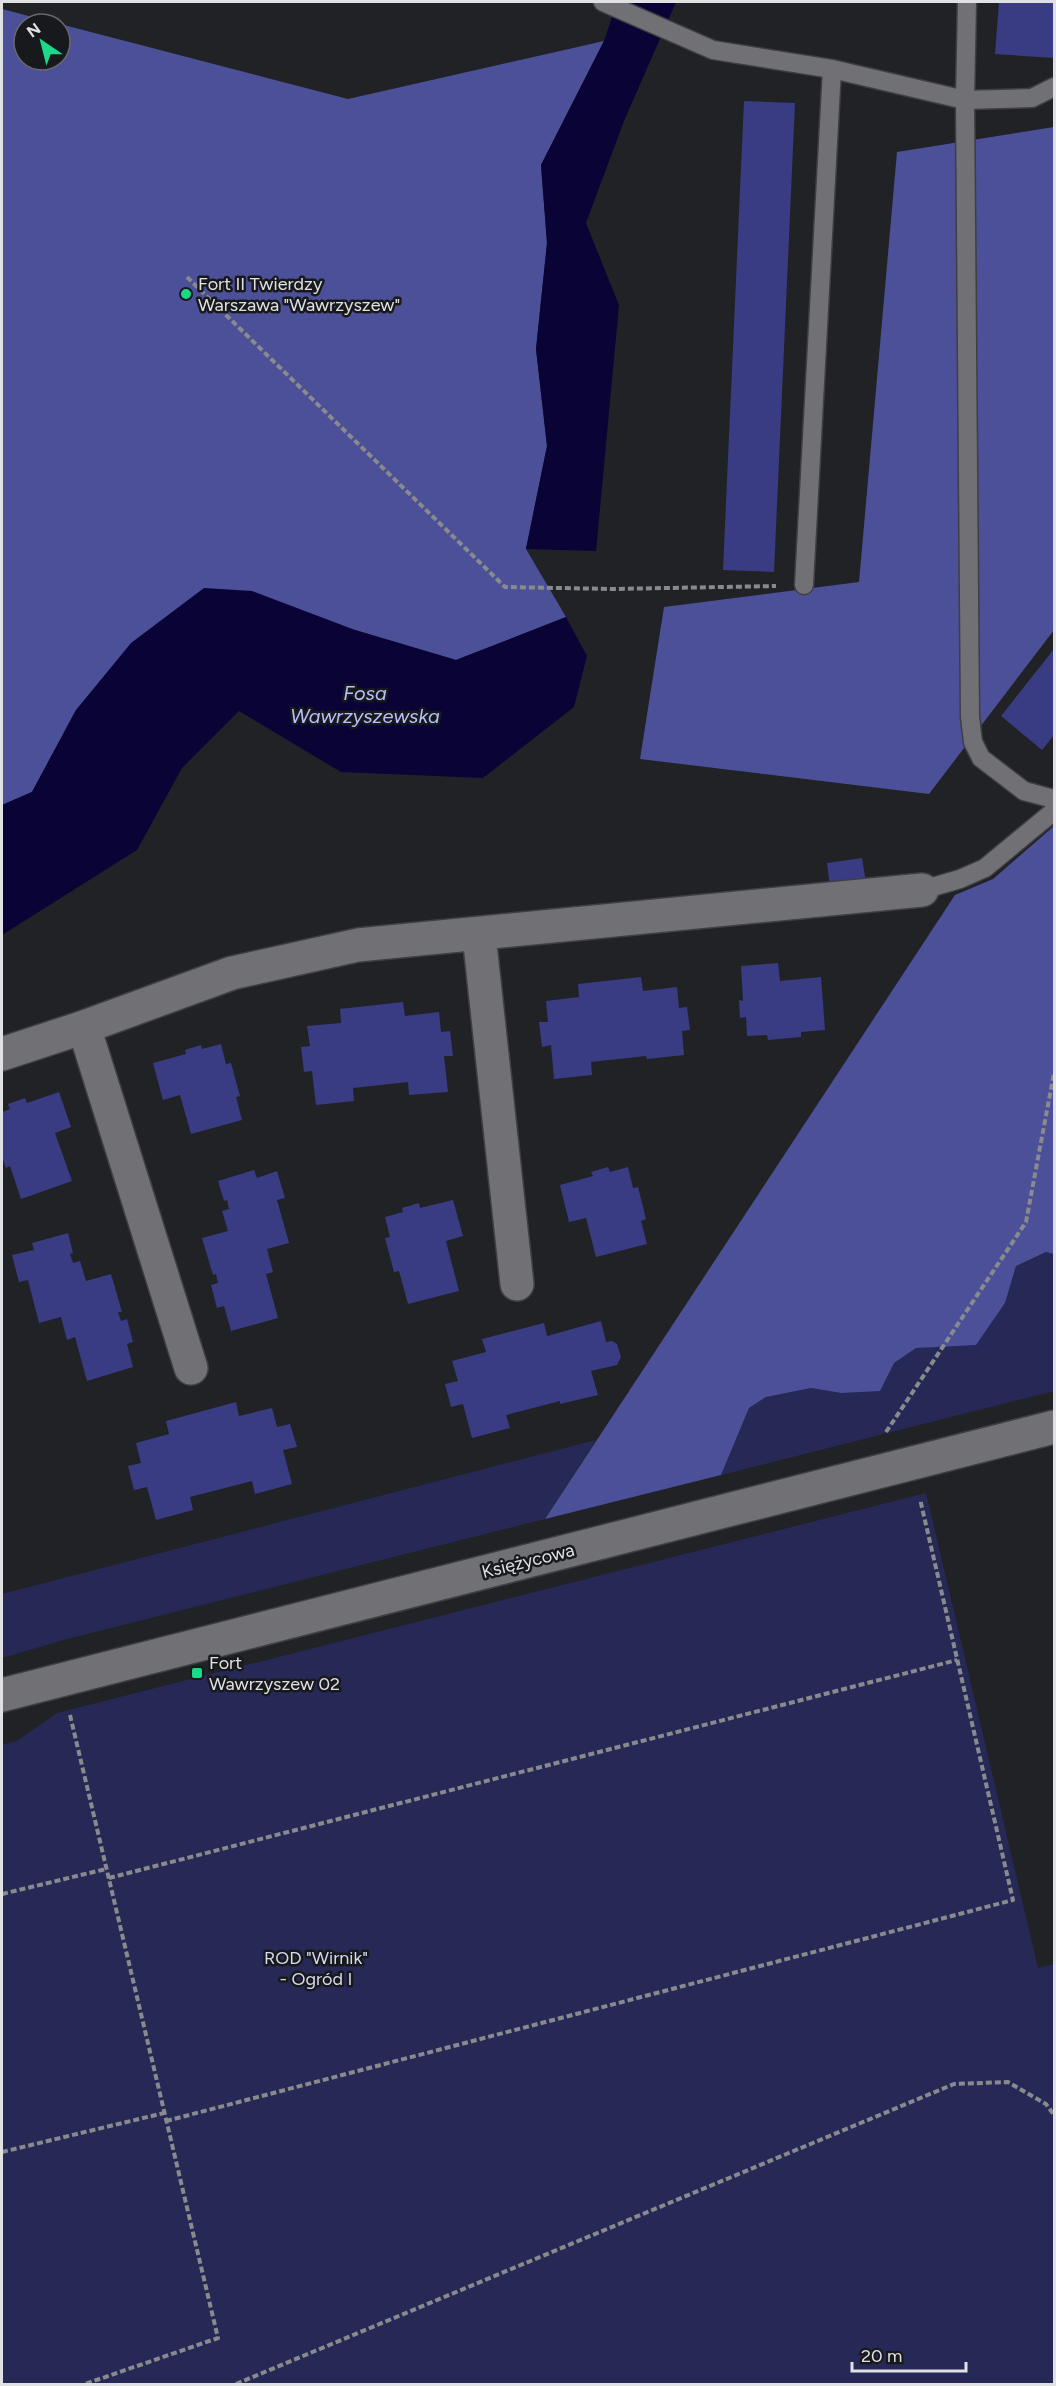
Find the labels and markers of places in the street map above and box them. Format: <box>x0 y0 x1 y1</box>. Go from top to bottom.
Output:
place label: Fort II Twierdzy Warszawa "Wawrzyszew" <box>198 273 400 316</box>
marker: Fort II Twierdzy Warszawa "Wawrzyszew" <box>179 287 193 301</box>
place label: Fort Wawrzyszew 02 <box>209 1652 340 1695</box>
marker: Fort Wawrzyszew 02 <box>190 1666 204 1680</box>

